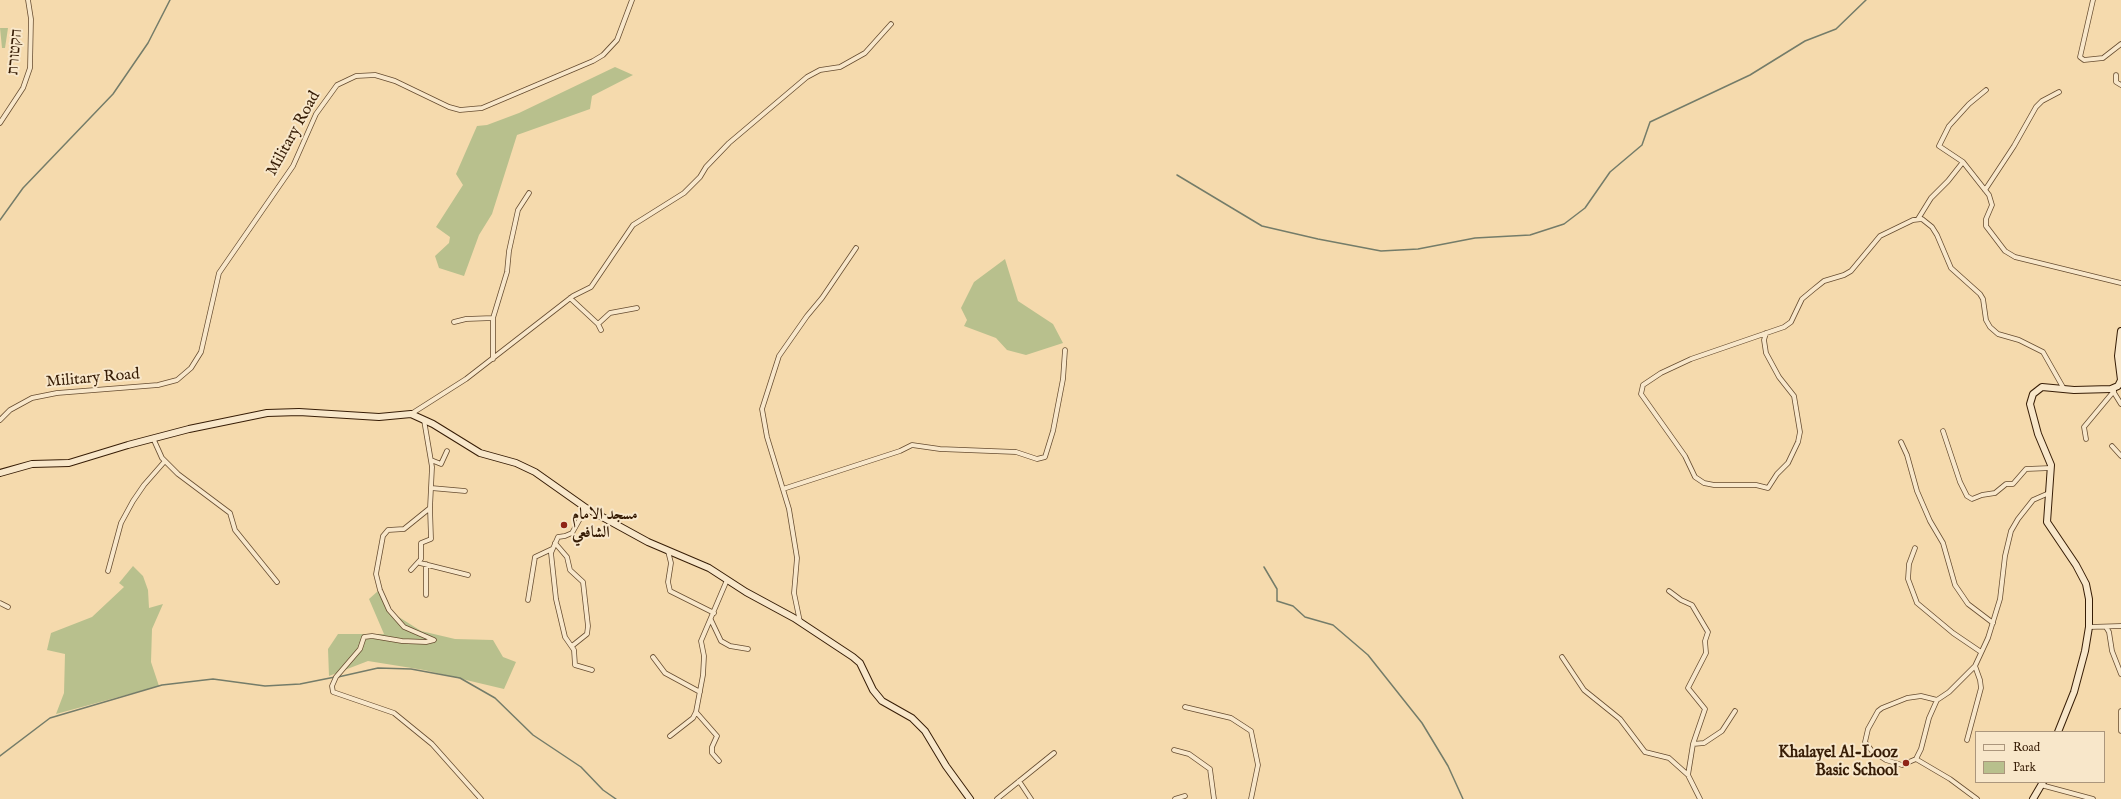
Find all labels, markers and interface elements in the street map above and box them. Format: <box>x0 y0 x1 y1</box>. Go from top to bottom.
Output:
street label: הקטורת <box>4 28 28 76</box>
street label: Military Road <box>263 88 325 180</box>
street label: Military Road <box>45 365 141 393</box>
place label: مسجد الامام الشافعي <box>572 506 638 544</box>
marker: مسجد الامام الشافعي <box>559 520 569 530</box>
legend <box>1975 731 2105 783</box>
text: Road <box>2013 740 2040 755</box>
place label: Khalayel Al-Looz Basic School <box>1778 744 1898 782</box>
marker: Khalayel Al-Looz Basic School <box>1901 758 1911 768</box>
text: Park <box>2013 760 2036 775</box>

